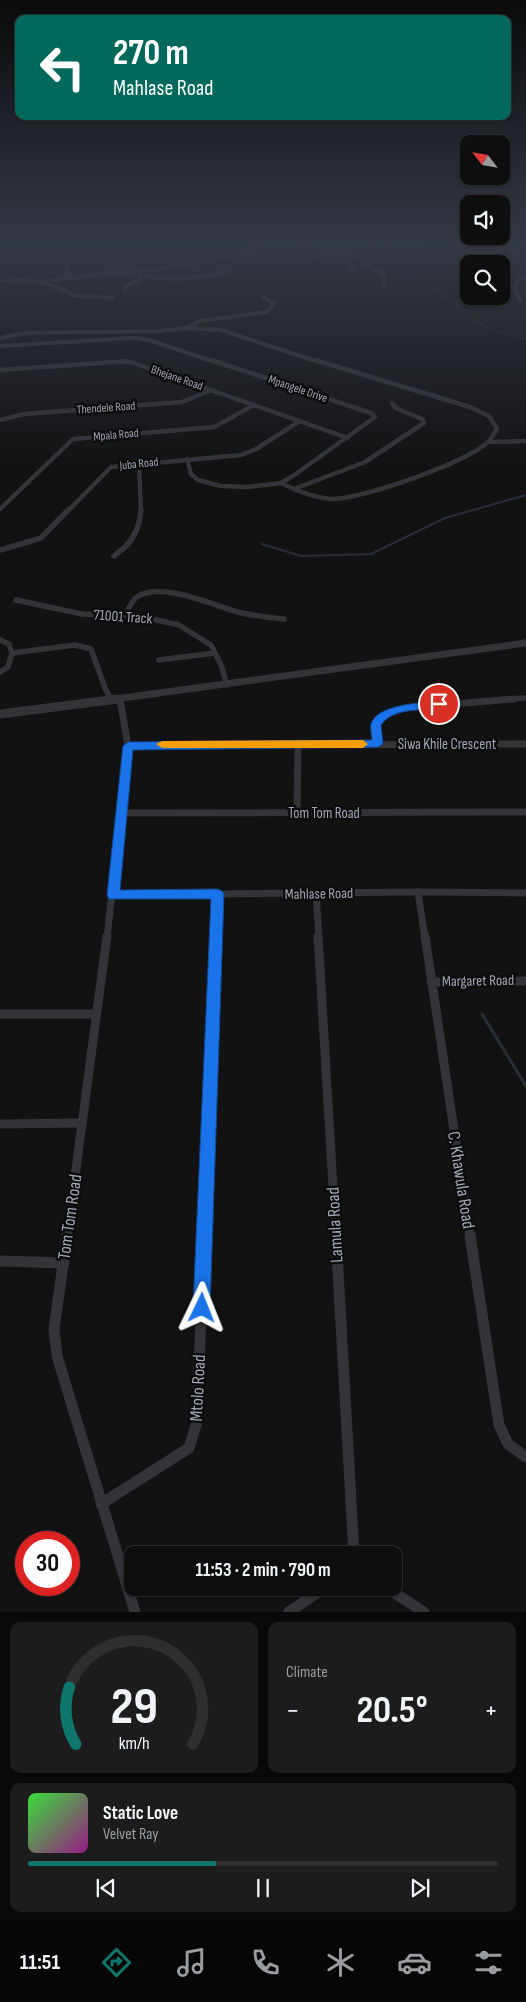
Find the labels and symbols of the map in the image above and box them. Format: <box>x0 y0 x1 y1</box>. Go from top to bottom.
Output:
north arrow <box>460 135 510 185</box>
street label: Bhejane Road <box>149 362 205 394</box>
street label: Mpangele Drive <box>267 372 330 406</box>
street label: Thendele Road <box>76 398 136 418</box>
street label: Mpala Road <box>93 426 139 444</box>
street label: Juba Road <box>118 455 159 474</box>
street label: 71001 Track <box>93 605 153 629</box>
pin <box>418 683 460 725</box>
street label: Siwa Khile Crescent <box>398 735 497 754</box>
street label: Tom Tom Road <box>288 804 360 823</box>
street label: Mahlase Road <box>285 884 353 904</box>
street label: Margaret Road <box>442 971 514 991</box>
street label: C. Khawula Road <box>443 1130 479 1230</box>
street label: Tom Tom Road <box>54 1173 86 1261</box>
street label: Lamula Road <box>323 1187 347 1263</box>
position arrow <box>175 1281 227 1333</box>
street label: Mtolo Road <box>186 1354 210 1422</box>
speed limit sign: 30 <box>15 1531 80 1596</box>

